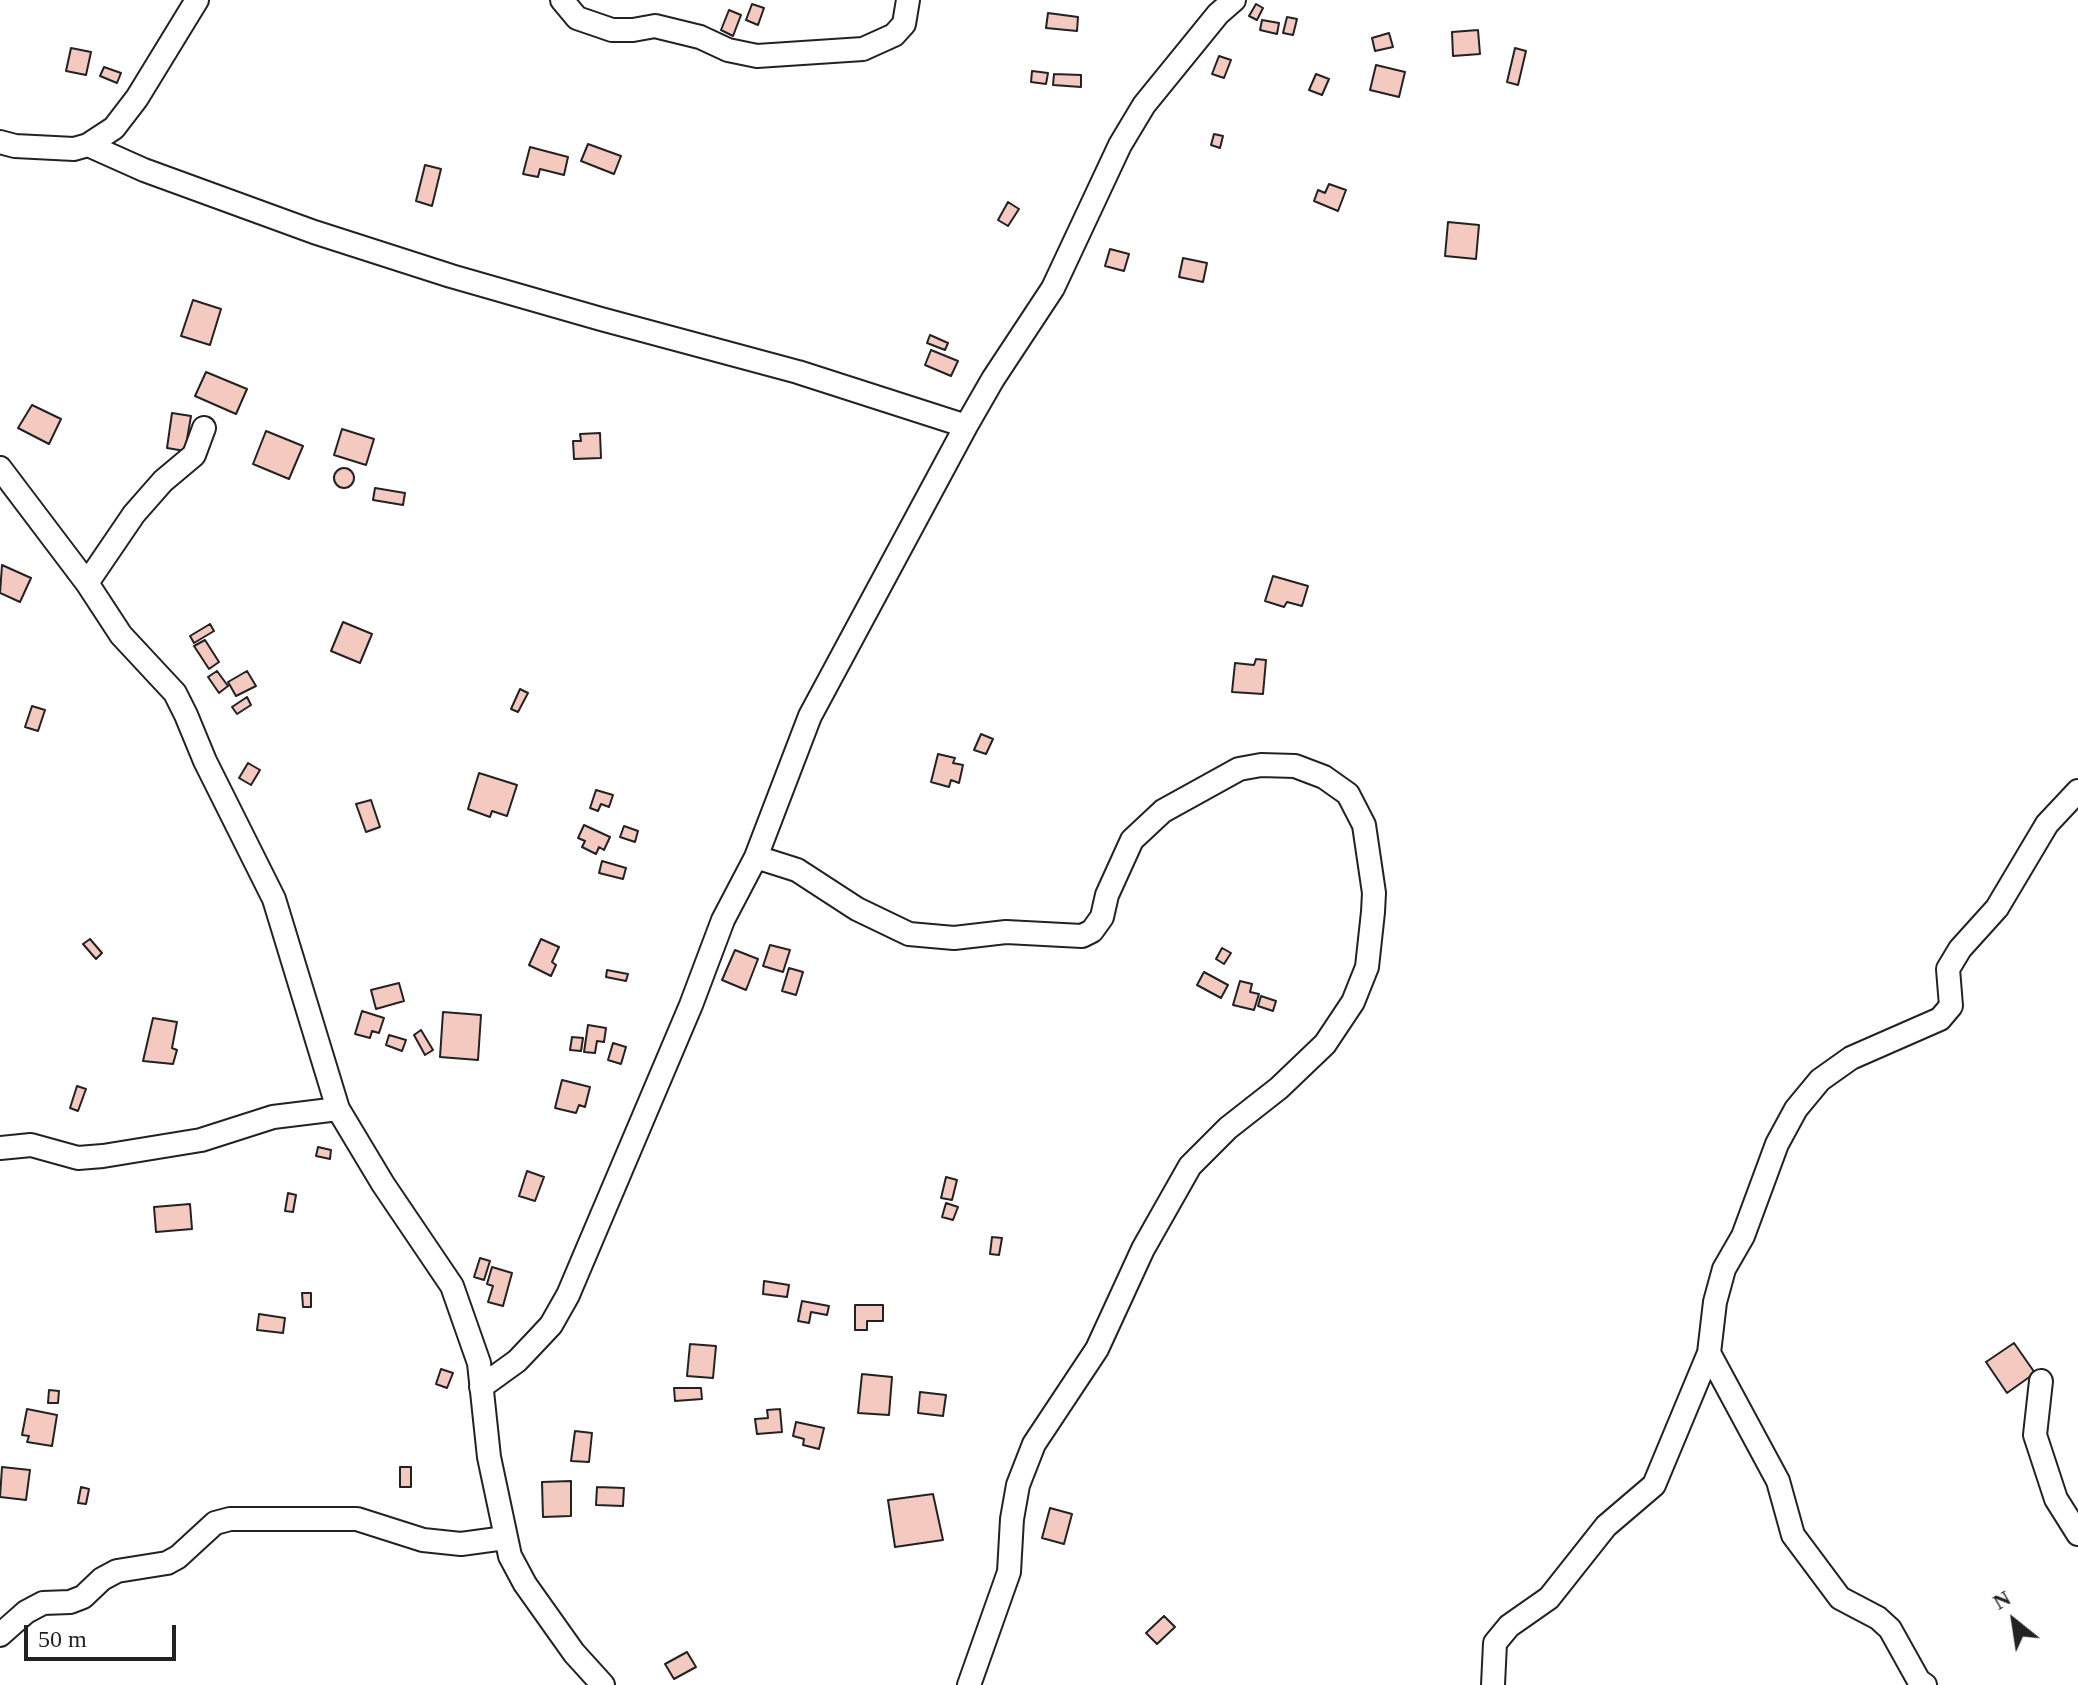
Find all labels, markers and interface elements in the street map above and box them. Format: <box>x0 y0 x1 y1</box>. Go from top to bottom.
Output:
north arrow <box>1974 1581 2054 1661</box>
text: N <box>1989 1585 2015 1615</box>
scale bar <box>28 1609 180 1659</box>
text: 50 m <box>38 1626 87 1652</box>

